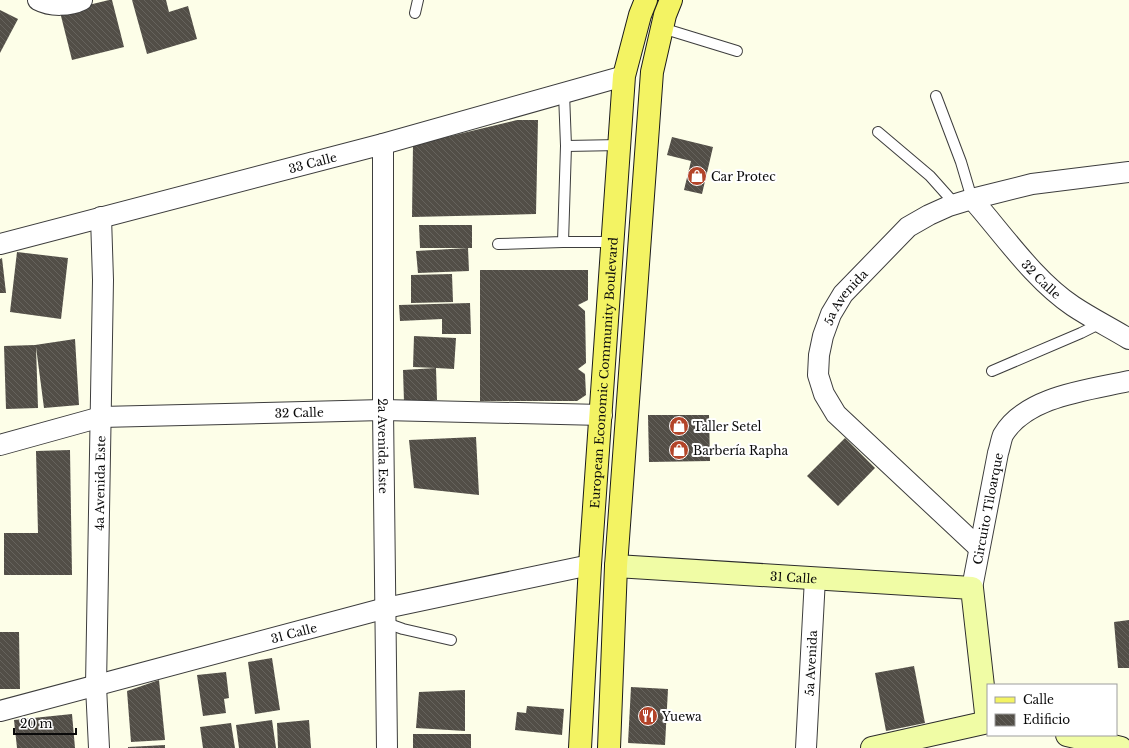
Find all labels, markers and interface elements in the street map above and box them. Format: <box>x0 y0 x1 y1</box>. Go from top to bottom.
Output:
street label: 33 Calle <box>287 149 338 176</box>
shop icon: Car Protec <box>686 165 708 187</box>
place label: Car Protec <box>711 169 776 184</box>
street label: European Economic Community Boulevard <box>586 237 620 509</box>
street label: 32 Calle <box>1019 256 1064 302</box>
street label: 5a Avenida <box>820 266 871 327</box>
street label: 2a Avenida Este <box>376 398 391 494</box>
street label: 32 Calle <box>274 404 324 420</box>
shop icon: Taller Setel <box>668 415 690 437</box>
place label: Taller Setel <box>693 419 762 434</box>
street label: 4a Avenida Este <box>91 435 108 531</box>
shop icon: Barbería Rapha <box>668 439 690 461</box>
place label: Barbería Rapha <box>693 443 789 458</box>
street label: Circuito Tiloarque <box>969 451 1005 566</box>
street label: 31 Calle <box>770 568 818 586</box>
street label: 31 Calle <box>269 619 319 646</box>
street label: 5a Avenida <box>801 629 820 696</box>
legend <box>987 684 1117 736</box>
text: Calle <box>1023 692 1054 707</box>
restaurant icon: Yuewa <box>637 705 659 727</box>
place label: Yuewa <box>661 709 702 724</box>
scale bar <box>14 710 76 736</box>
text: Edificio <box>1023 712 1070 727</box>
text: 20 m <box>20 716 52 731</box>

